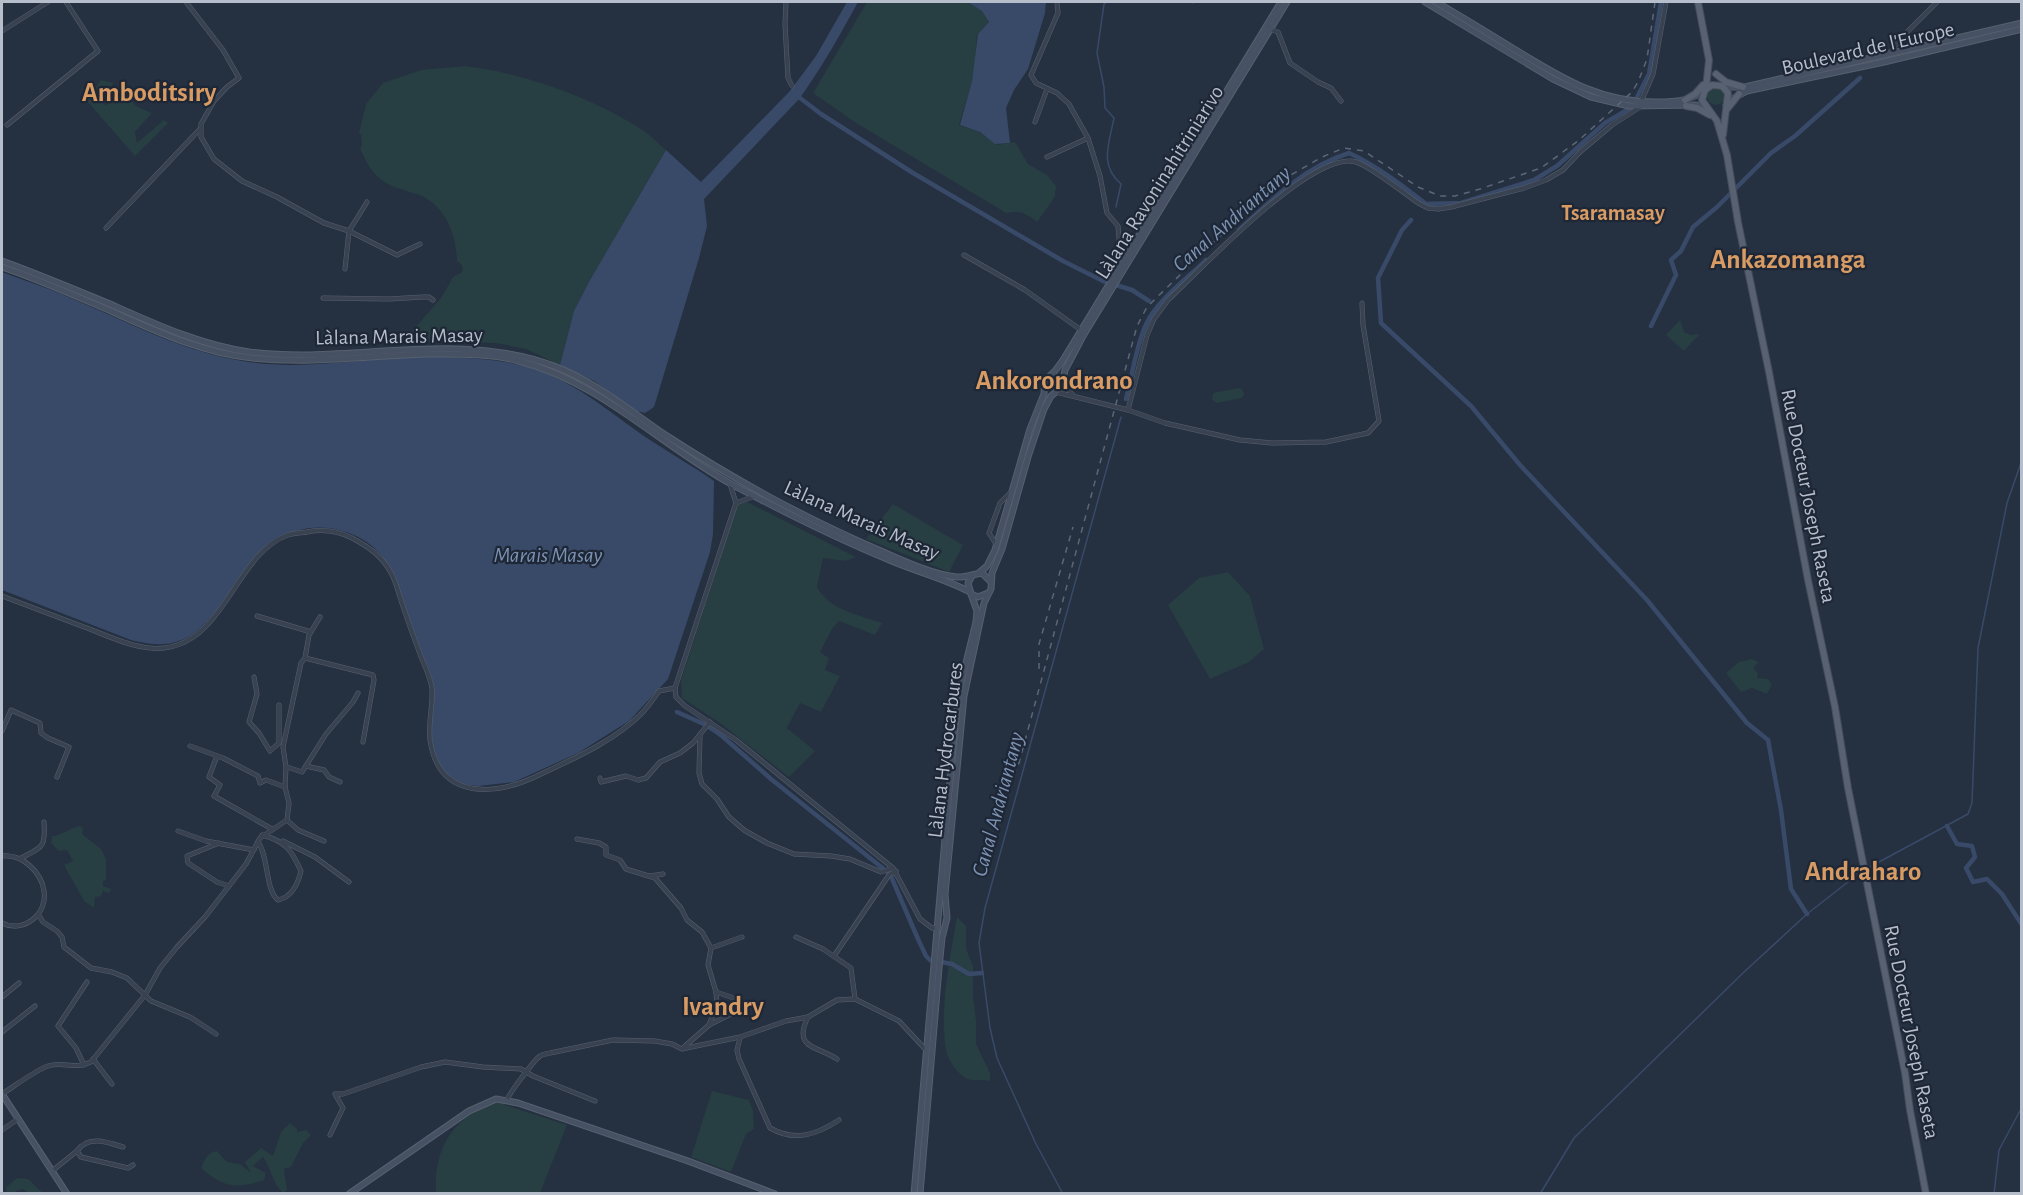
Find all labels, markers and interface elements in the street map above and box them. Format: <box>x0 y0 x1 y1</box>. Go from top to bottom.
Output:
street label: Boulevard de l'Europe <box>1780 18 1956 79</box>
district label: Amboditsiry <box>82 79 217 107</box>
street label: Làlana Ravoninahitriniarivo <box>1091 82 1228 283</box>
water label: Canal Andriantany <box>1168 162 1295 276</box>
district label: Tsaramasay <box>1561 202 1665 225</box>
district label: Ankazomanga <box>1710 246 1866 273</box>
street label: Làlana Marais Masay <box>315 325 483 348</box>
district label: Ankorondrano <box>975 367 1133 394</box>
street label: Rue Docteur Joseph Raseta <box>1777 387 1840 605</box>
street label: Làlana Marais Masay <box>781 477 943 564</box>
water label: Marais Masay <box>494 544 602 566</box>
street label: Làlana Hydrocarbures <box>924 661 967 839</box>
water label: Canal Andriantany <box>968 730 1028 879</box>
district label: Andraharo <box>1805 858 1921 885</box>
street label: Rue Docteur Joseph Raseta <box>1880 923 1943 1141</box>
district label: Ivandry <box>682 993 765 1021</box>

